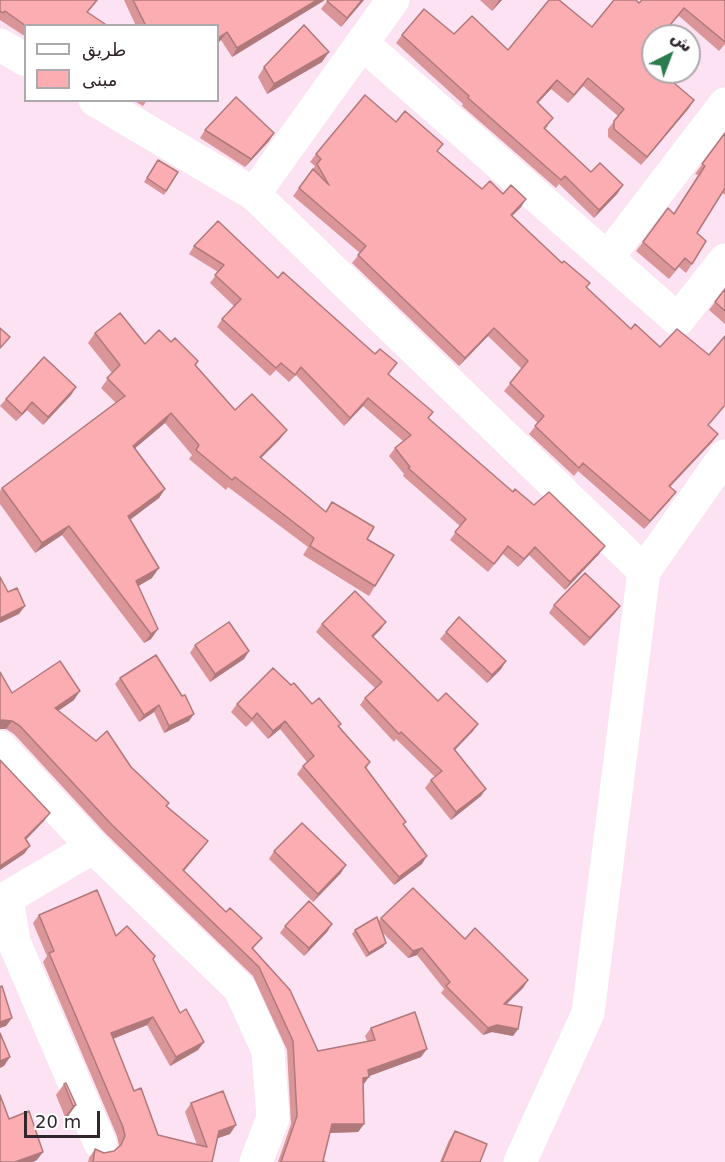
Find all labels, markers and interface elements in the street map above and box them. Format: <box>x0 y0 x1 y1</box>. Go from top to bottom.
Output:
legend <box>24 24 219 102</box>
north arrow <box>641 24 701 84</box>
text: ش <box>667 27 697 56</box>
text: طريق <box>82 39 126 60</box>
text: مبنى <box>82 69 118 90</box>
scale bar <box>27 1099 104 1137</box>
text: 20 m <box>35 1111 81 1132</box>

